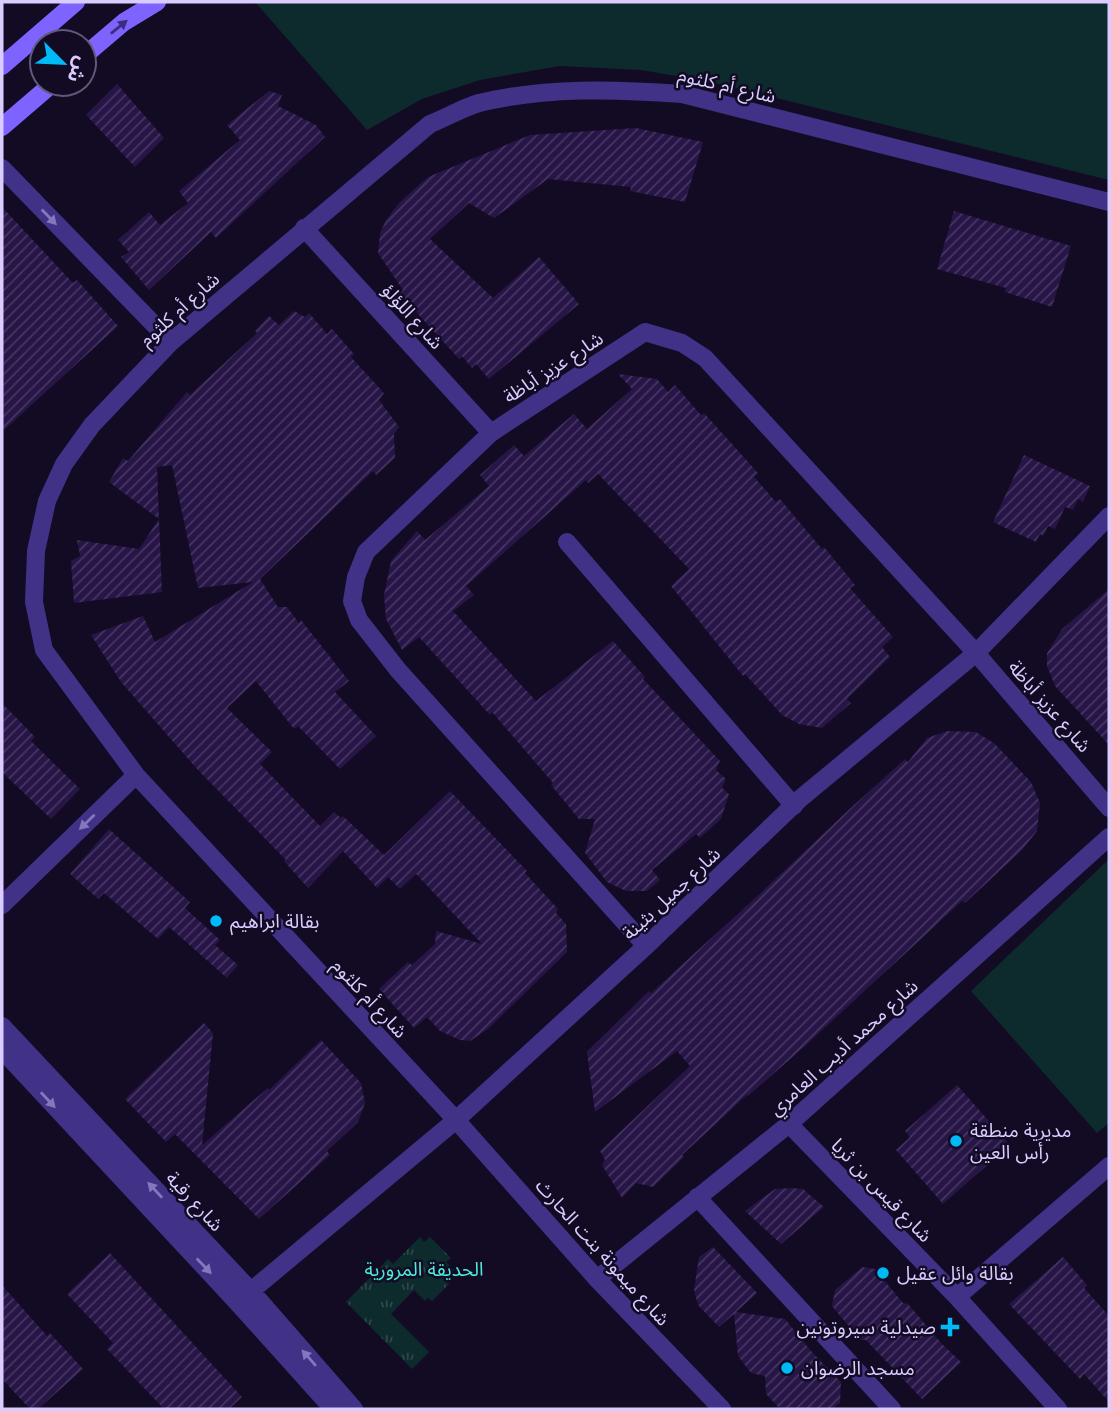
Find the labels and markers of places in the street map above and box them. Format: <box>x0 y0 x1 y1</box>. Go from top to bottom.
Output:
place label: بقالة ابراهيم <box>230 909 319 936</box>
marker: بقالة ابراهيم <box>208 913 224 929</box>
place label: مديرية منطقة رأس العين <box>970 1118 1071 1164</box>
marker: مديرية منطقة رأس العين <box>948 1133 964 1149</box>
place label: بقالة وائل عقيل <box>897 1261 1014 1285</box>
marker: بقالة وائل عقيل <box>875 1265 891 1281</box>
place label: صيدلية سيروتونين <box>796 1315 936 1339</box>
marker: صيدلية سيروتونين <box>942 1319 958 1335</box>
place label: مسجد الرضوان <box>801 1356 915 1380</box>
marker: مسجد الرضوان <box>779 1360 795 1376</box>

